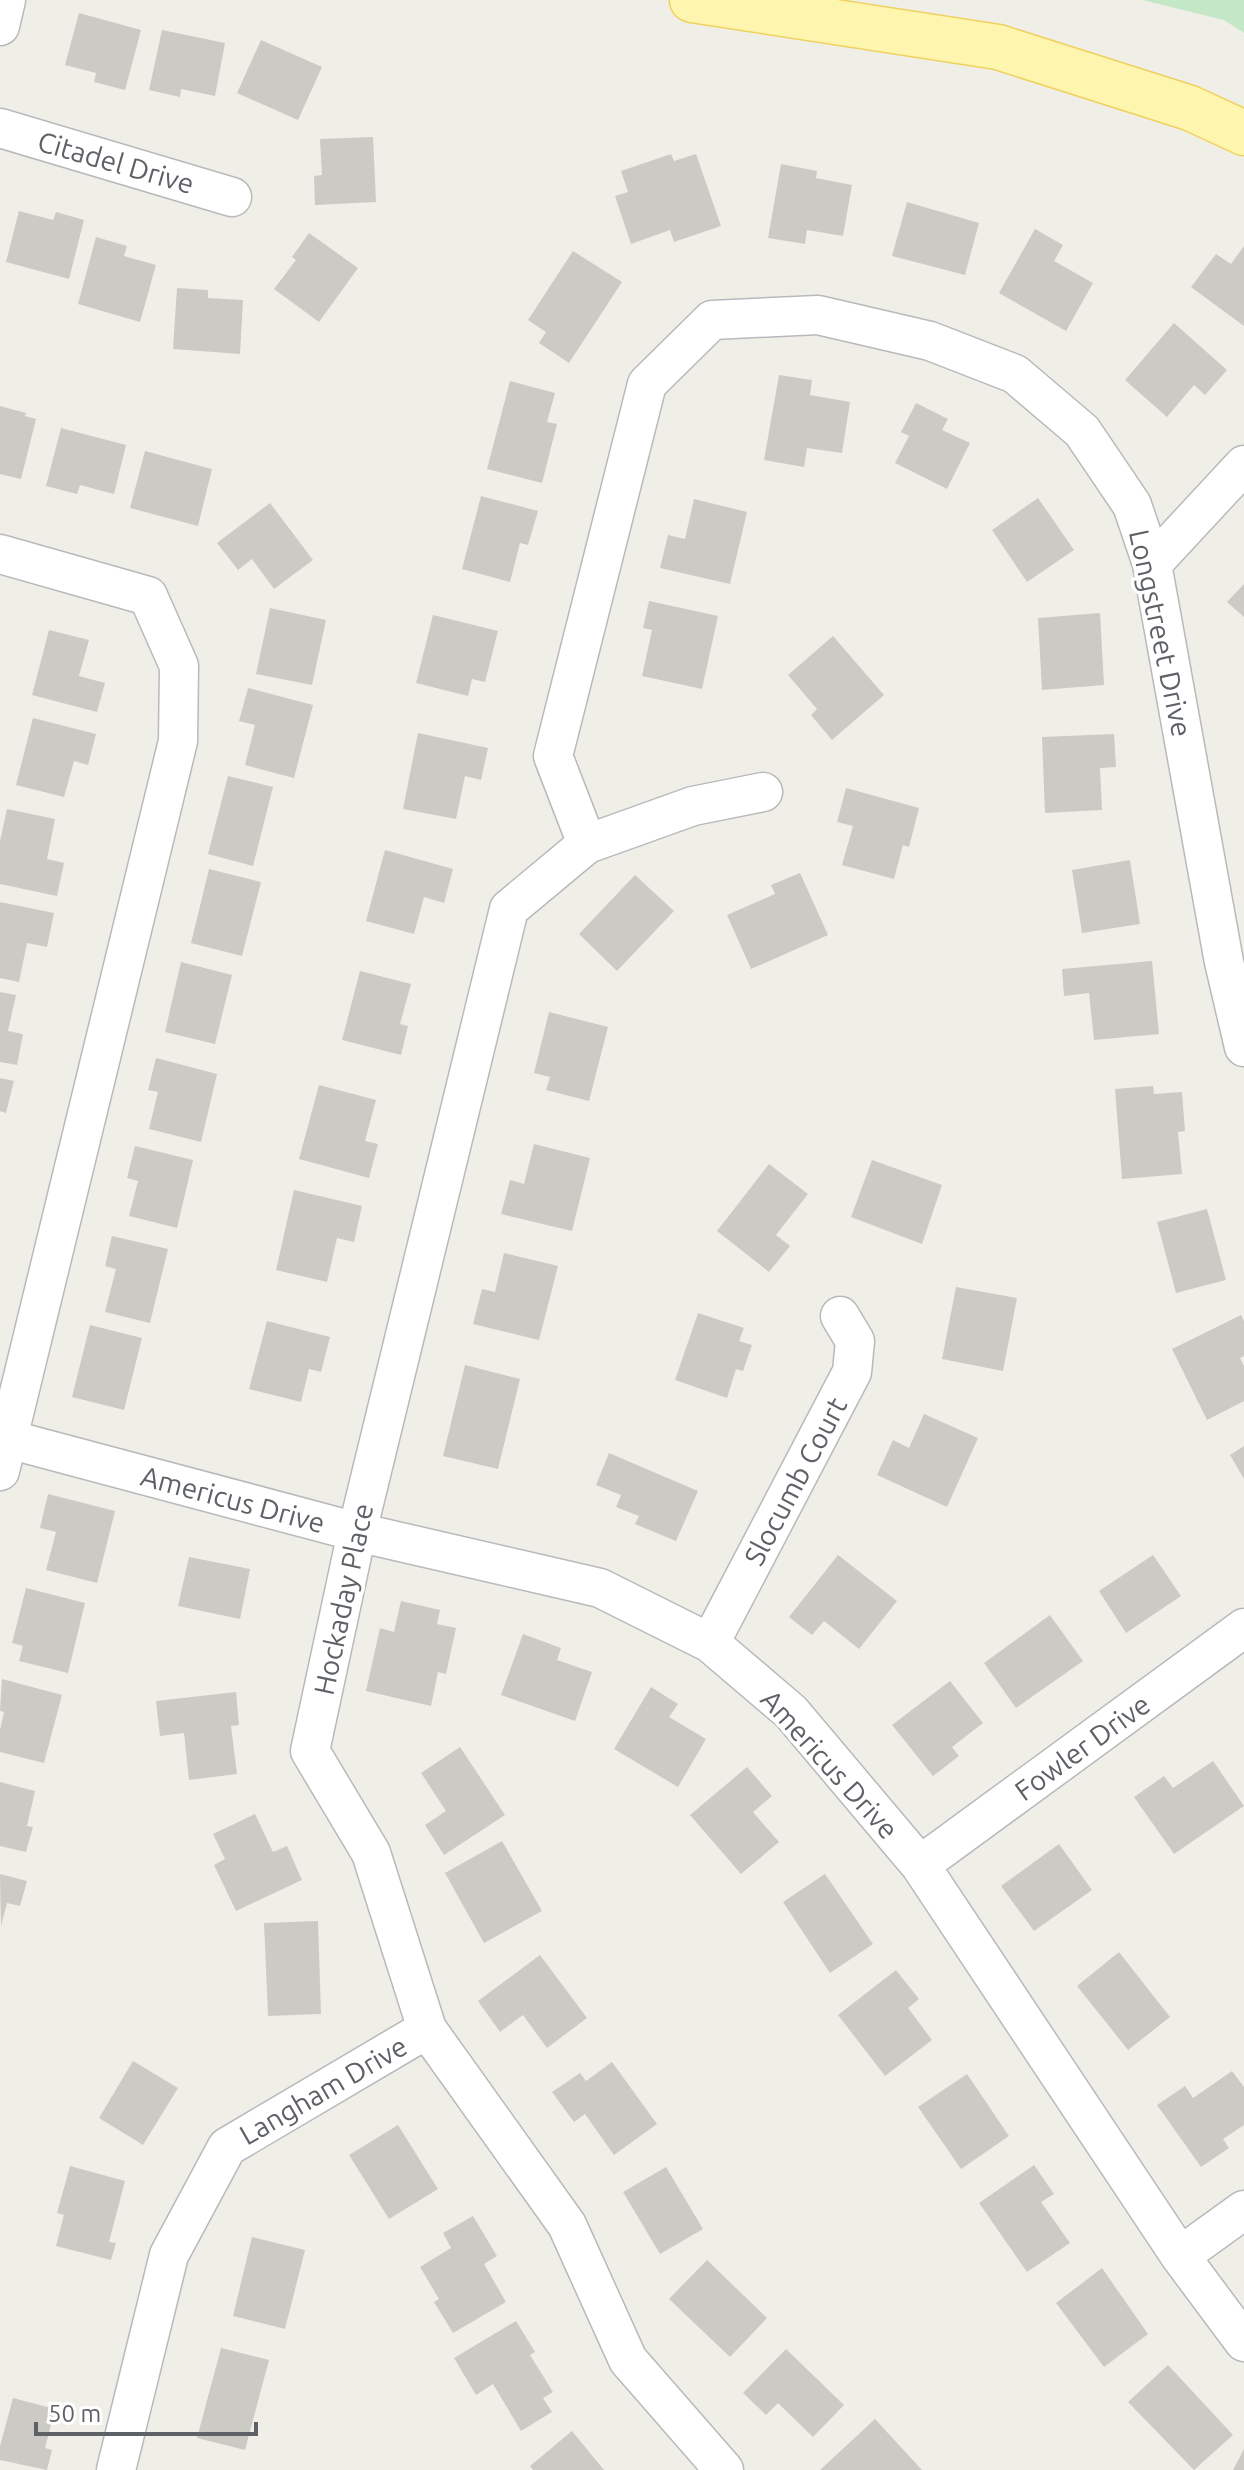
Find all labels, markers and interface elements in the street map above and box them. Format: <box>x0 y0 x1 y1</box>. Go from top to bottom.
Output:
street label: Citadel Drive <box>34 125 198 199</box>
street label: Longstreet Drive <box>1124 527 1198 739</box>
street label: Slocumb Court <box>738 1392 852 1570</box>
street label: Americus Drive <box>138 1460 328 1538</box>
street label: Hockaday Place <box>308 1500 378 1698</box>
street label: Americus Drive <box>755 1683 905 1845</box>
street label: Fowler Drive <box>1009 1688 1155 1806</box>
street label: Langham Drive <box>234 2030 412 2150</box>
scale bar <box>36 2386 256 2436</box>
text: 50 m <box>48 2400 101 2427</box>

